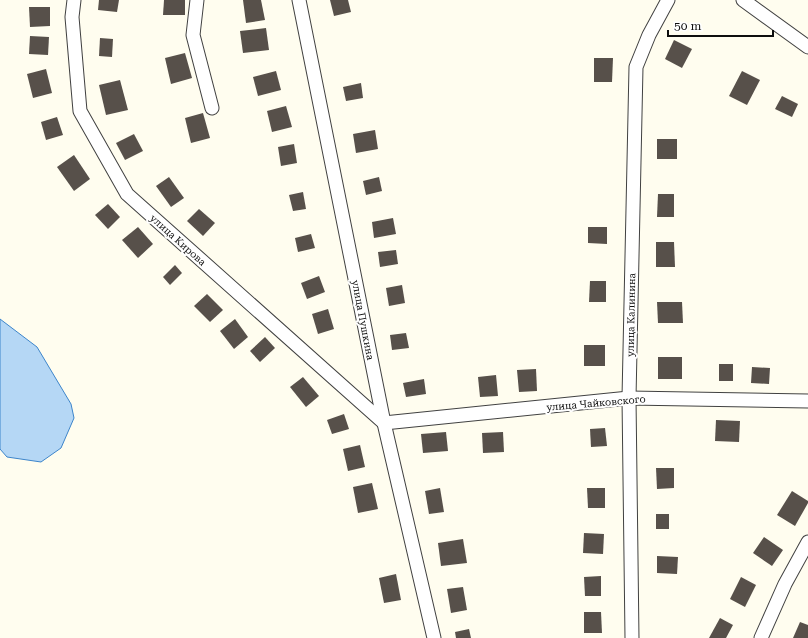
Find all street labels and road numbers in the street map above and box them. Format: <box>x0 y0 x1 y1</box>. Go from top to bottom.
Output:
street label: улица Кирова <box>148 212 208 268</box>
street label: улица Калинина <box>625 272 637 357</box>
street label: улица Пушкина <box>350 279 376 361</box>
street label: улица Чайковского <box>546 393 646 413</box>

